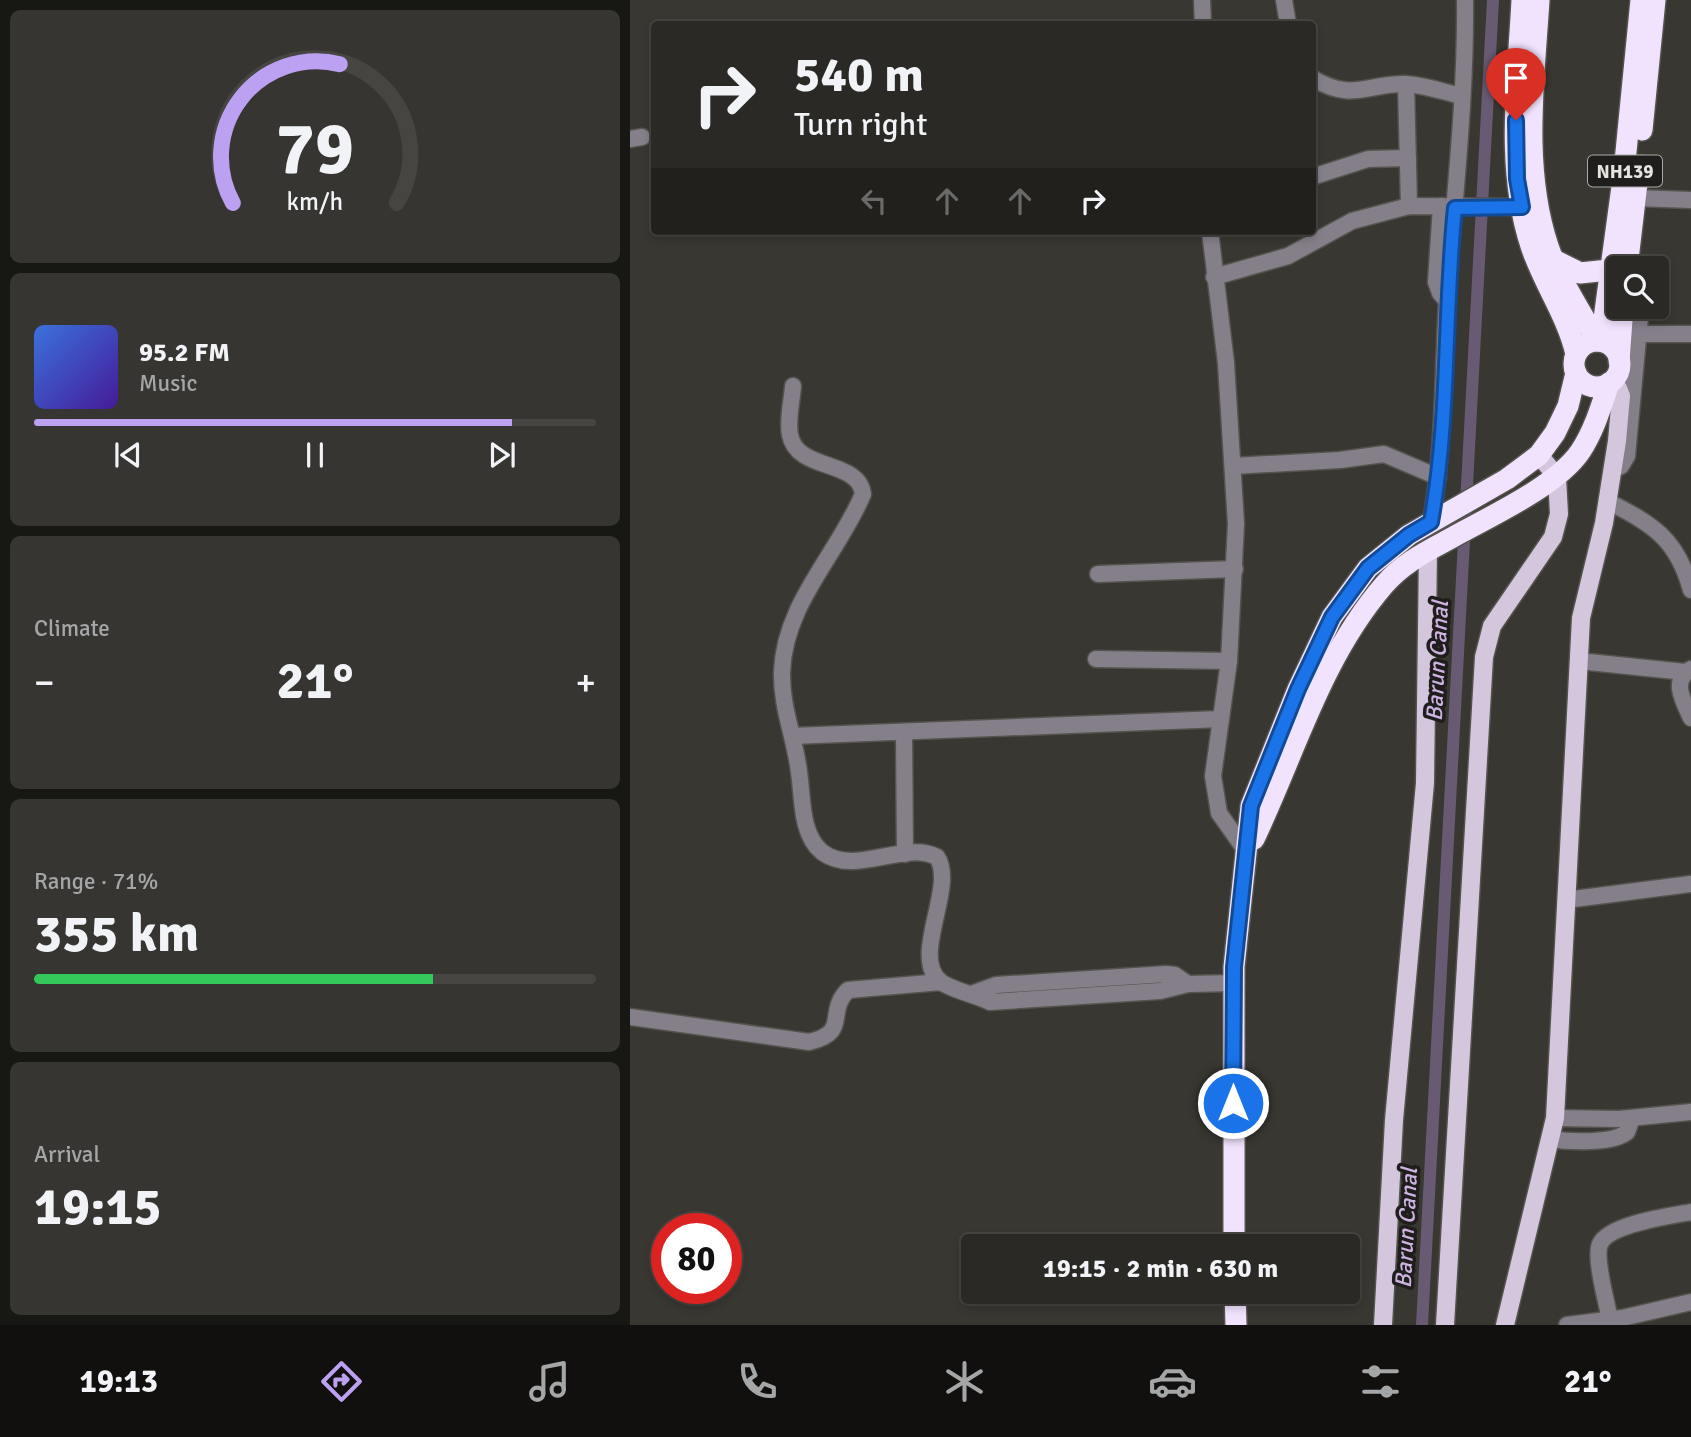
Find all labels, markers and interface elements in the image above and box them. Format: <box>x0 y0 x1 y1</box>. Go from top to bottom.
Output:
text: 540 m <box>794 45 924 105</box>
pin <box>1486 48 1546 120</box>
icon: right <box>679 49 770 140</box>
icon: arrive <box>1497 59 1535 97</box>
text: 79 <box>276 105 354 194</box>
text: Turn right <box>794 105 927 144</box>
road number: NH139 <box>1588 155 1662 186</box>
icon: left <box>855 182 893 220</box>
icon: ahead <box>928 182 966 220</box>
icon: ahead <box>1001 182 1039 220</box>
icon: right <box>1074 182 1112 220</box>
text: km/h <box>287 185 343 216</box>
map controls <box>1606 256 1669 319</box>
button: search <box>1606 256 1669 319</box>
text: 95.2 FM <box>139 337 230 369</box>
text: Music <box>139 369 197 398</box>
icon: previous <box>109 436 147 474</box>
icon: pause <box>296 436 334 474</box>
icon: next <box>483 436 521 474</box>
water label: Barun Canal <box>1420 598 1455 722</box>
text: Climate <box>34 614 110 643</box>
text: 21° <box>277 649 353 713</box>
text: − <box>34 659 55 706</box>
text: + <box>575 659 596 706</box>
text: Range · 71% <box>34 867 158 896</box>
text: 355 km <box>34 902 199 966</box>
position arrow <box>1196 1066 1270 1140</box>
text: Arrival <box>34 1140 100 1169</box>
water label: Barun Canal <box>1389 1165 1424 1289</box>
text: 19:15 <box>34 1175 162 1239</box>
speed limit sign: 80 <box>651 1213 742 1304</box>
text: 19:15 · 2 min · 630 m <box>1043 1253 1278 1285</box>
icon: directions <box>317 1357 366 1406</box>
icon: music <box>525 1357 574 1406</box>
icon: phone <box>733 1357 782 1406</box>
icon: climate <box>940 1357 989 1406</box>
icon: car <box>1148 1357 1197 1406</box>
icon: filters <box>1356 1357 1405 1406</box>
text: 19:13 <box>79 1362 158 1401</box>
text: 21° <box>1564 1362 1611 1401</box>

